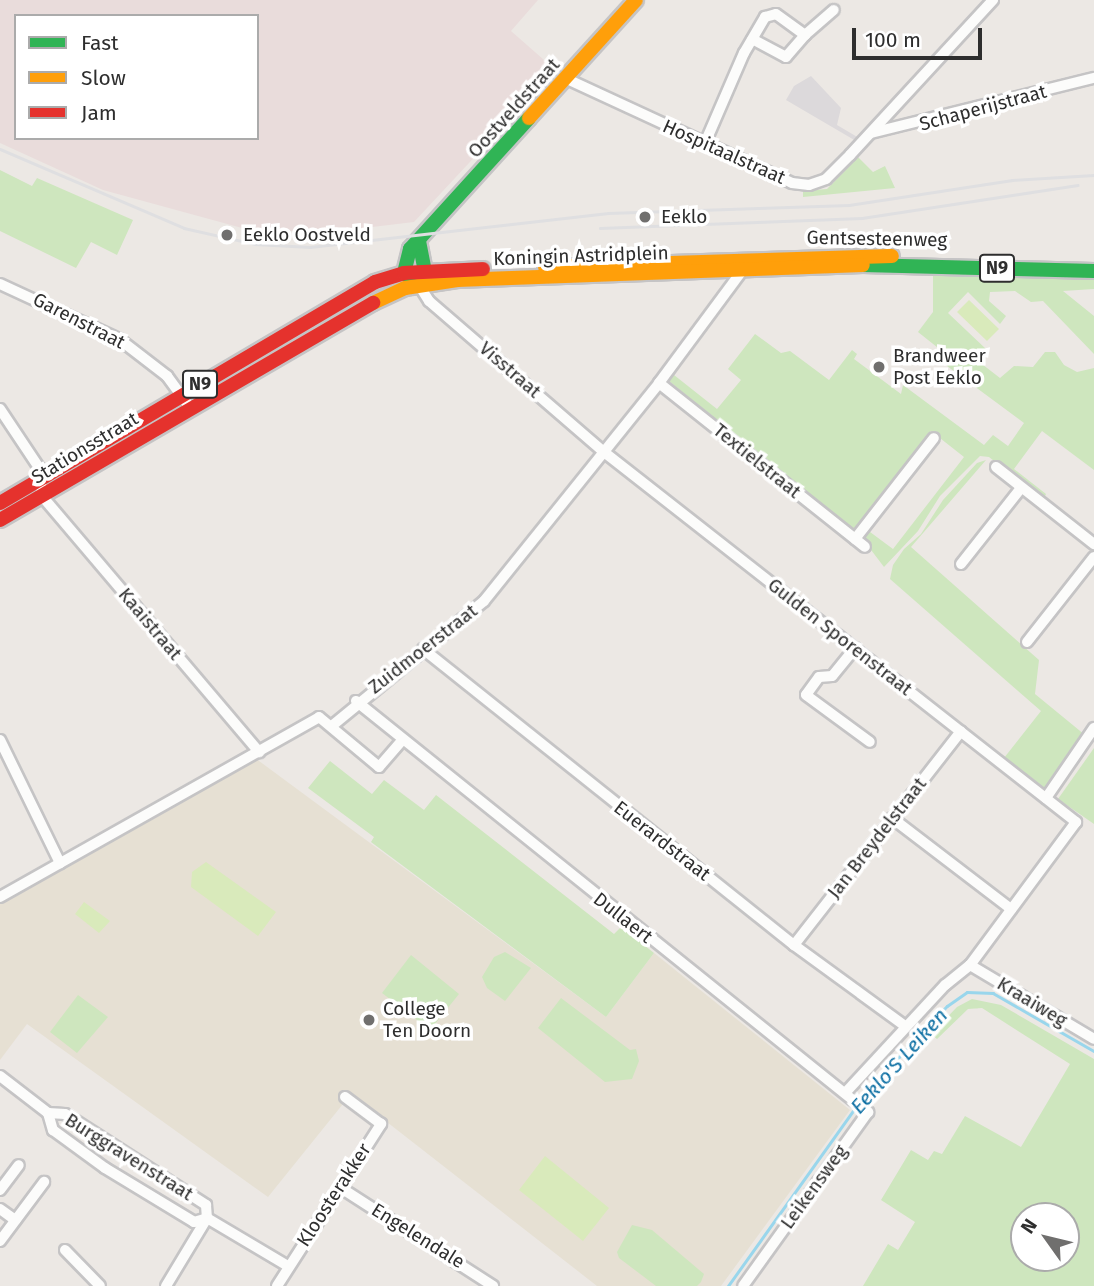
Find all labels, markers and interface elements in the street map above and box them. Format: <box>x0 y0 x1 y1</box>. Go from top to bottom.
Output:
legend <box>14 14 259 140</box>
scale bar <box>856 14 986 58</box>
text: 100 m <box>865 27 921 53</box>
text: Fast <box>81 30 119 56</box>
street label: Oostveldstraat <box>463 53 565 163</box>
text: Slow <box>81 65 126 91</box>
street label: Schaperijstraat <box>917 80 1049 136</box>
text: Jam <box>81 100 117 126</box>
street label: Hospitaalstraat <box>659 115 789 189</box>
place label: Eeklo <box>661 206 707 228</box>
marker: Eeklo <box>635 207 655 227</box>
place label: Eeklo Oostveld <box>243 224 371 246</box>
marker: Eeklo Oostveld <box>217 225 237 245</box>
street label: Gentsesteenweg <box>806 226 948 252</box>
street label: Koningin Astridplein <box>493 242 669 270</box>
road number: N9 <box>978 254 1016 282</box>
street label: Garenstraat <box>29 288 129 354</box>
street label: Visstraat <box>474 337 546 403</box>
place label: Brandweer Post Eeklo <box>893 345 986 389</box>
marker: Brandweer Post Eeklo <box>871 359 887 375</box>
road number: N9 <box>181 370 219 398</box>
street label: Stationsstraat <box>28 407 142 489</box>
street label: Textielstraat <box>709 419 805 503</box>
street label: Gulden Sporenstraat <box>763 573 917 701</box>
street label: Kaaistraat <box>113 583 187 665</box>
street label: Zuidmoerstraat <box>364 599 482 699</box>
street label: Jan Breydelstraat <box>823 773 931 903</box>
street label: Euerardstraat <box>609 796 715 886</box>
street label: Dullaert <box>589 888 657 948</box>
street label: Kraaiweg <box>993 972 1071 1032</box>
place label: College Ten Doorn <box>383 998 471 1042</box>
water label: Eeklo'S Leiken <box>845 1003 953 1119</box>
marker: College Ten Doorn <box>361 1012 377 1028</box>
street label: Burggravenstraat <box>61 1108 197 1206</box>
street label: Kloosterakker <box>292 1139 376 1251</box>
street label: Leikensweg <box>776 1141 852 1233</box>
street label: Engelendale <box>367 1198 469 1274</box>
north arrow <box>1010 1202 1080 1272</box>
text: N <box>1016 1214 1042 1238</box>

